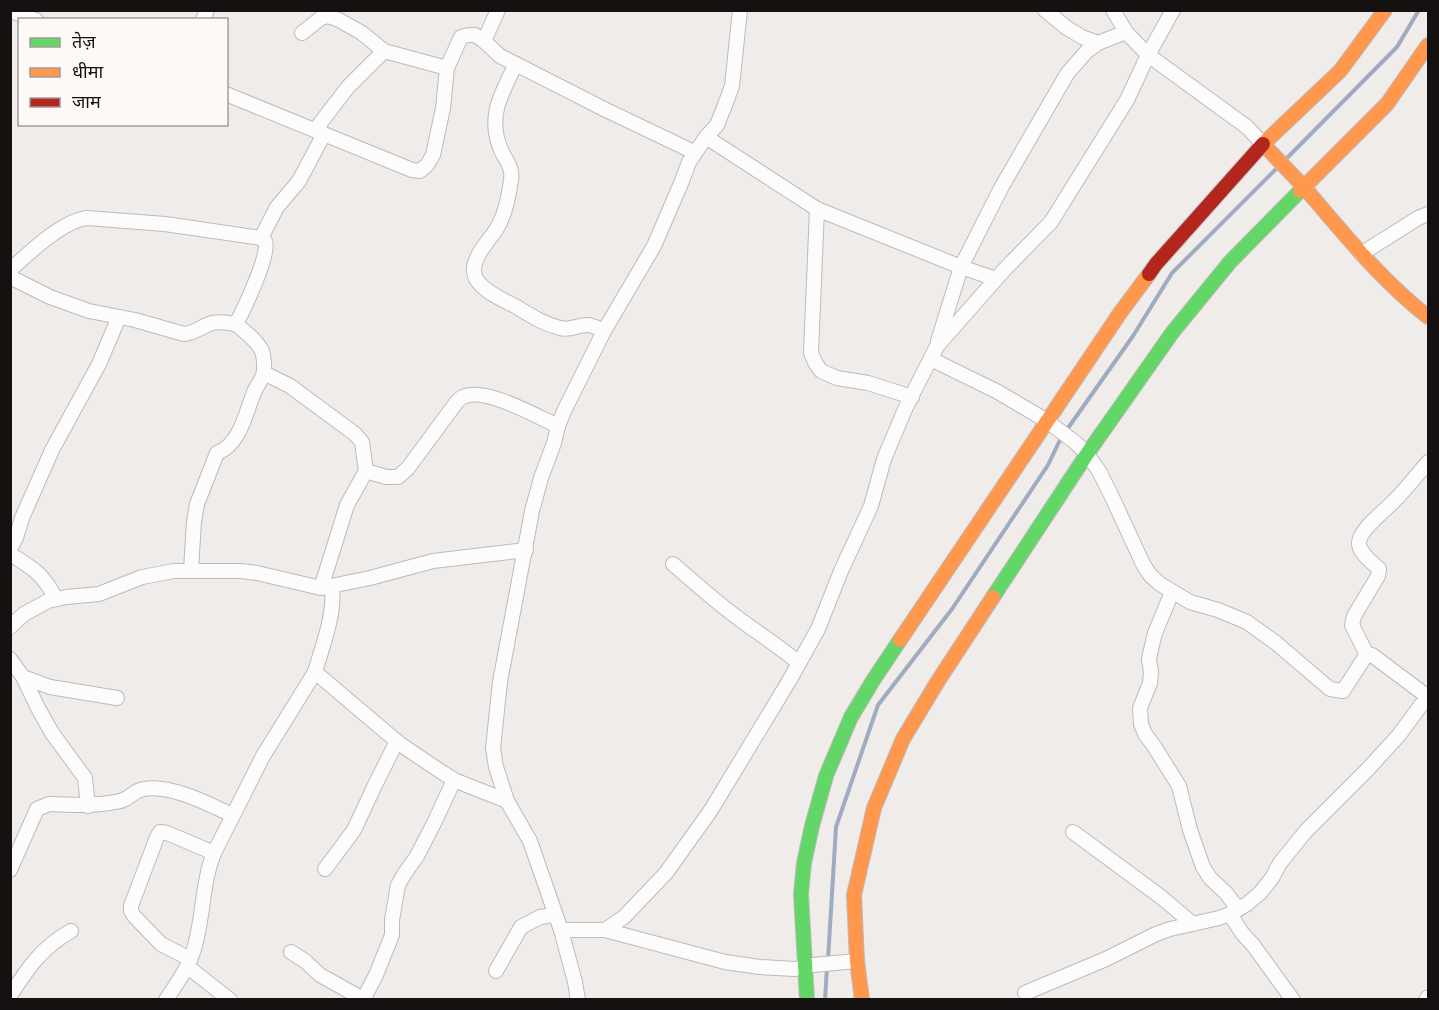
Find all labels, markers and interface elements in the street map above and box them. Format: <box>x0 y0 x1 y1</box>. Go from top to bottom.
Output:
legend <box>18 18 228 126</box>
text: तेज़ <box>72 31 96 52</box>
text: धीमा <box>72 61 103 82</box>
text: जाम <box>72 91 102 112</box>

